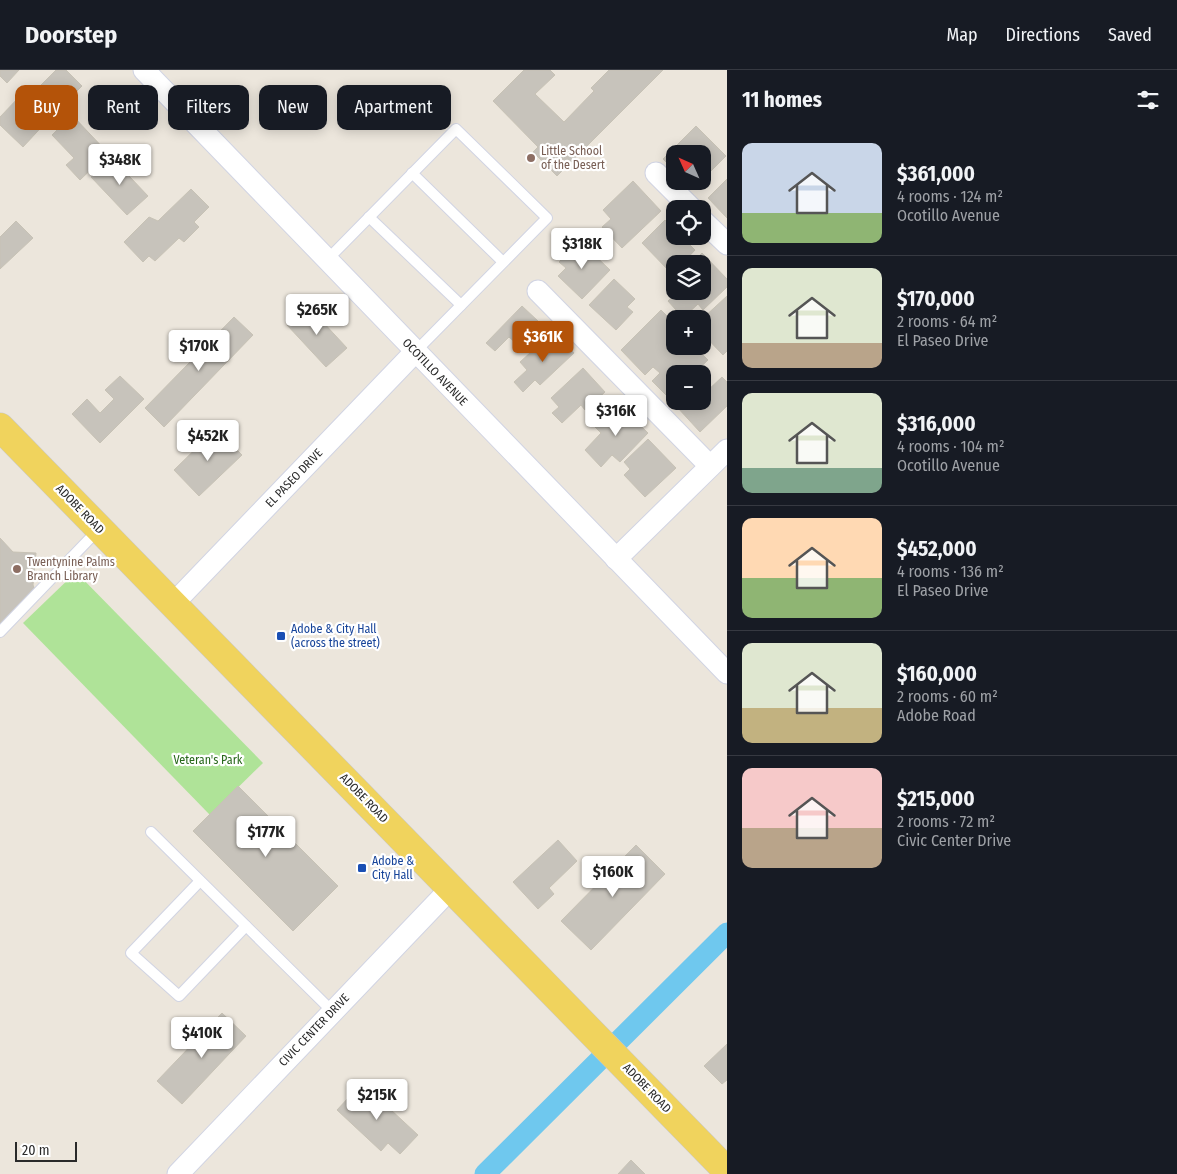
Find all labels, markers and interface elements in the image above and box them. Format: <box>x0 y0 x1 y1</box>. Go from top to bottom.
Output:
text: Doorstep <box>25 21 117 49</box>
text: Map <box>946 24 978 46</box>
text: Directions <box>1006 24 1080 46</box>
text: Saved <box>1108 24 1152 46</box>
chip: Buy <box>15 85 78 130</box>
chip: Rent <box>88 85 158 130</box>
chip: Filters <box>168 85 249 130</box>
chip: New <box>259 85 327 130</box>
chip: Apartment <box>337 85 451 130</box>
icon: filters <box>1134 86 1162 114</box>
text: 11 homes <box>742 87 822 113</box>
pin: $348K <box>85 144 155 186</box>
place label: Little School of the Desert <box>541 144 605 172</box>
north arrow <box>666 145 711 190</box>
map controls <box>666 145 711 410</box>
text: $348K <box>99 150 141 169</box>
marker: Little School of the Desert <box>525 152 537 164</box>
text: $361,000 <box>897 161 975 187</box>
icon: home <box>782 163 842 223</box>
text: 4 rooms · 124 m² <box>897 187 1003 206</box>
button: locate <box>666 200 711 245</box>
text: Ocotillo Avenue <box>897 206 1000 225</box>
pin: $318K <box>547 228 617 270</box>
text: $318K <box>562 234 602 253</box>
button: layers <box>666 255 711 300</box>
text: $170,000 <box>897 286 975 312</box>
icon: home <box>782 288 842 348</box>
pin: $265K <box>282 294 352 336</box>
text: $265K <box>297 300 337 319</box>
button: + <box>666 310 711 355</box>
text: 2 rooms · 64 m² <box>897 312 997 331</box>
pin: $361K <box>508 320 578 363</box>
text: $361K <box>523 327 563 346</box>
pin: $170K <box>164 330 234 372</box>
text: El Paseo Drive <box>897 331 988 350</box>
text: $170K <box>180 336 218 355</box>
street label: OCOTILLO AVENUE <box>400 336 471 409</box>
button: − <box>666 365 711 410</box>
pin: $316K <box>581 394 651 437</box>
text: $316K <box>596 401 636 420</box>
text: $316,000 <box>897 411 976 437</box>
icon: home <box>782 413 842 473</box>
pin: $452K <box>173 420 243 462</box>
text: $452K <box>188 426 228 445</box>
text: 4 rooms · 104 m² <box>897 437 1005 456</box>
street label: EL PASEO DRIVE <box>263 446 326 510</box>
text: Ocotillo Avenue <box>897 456 1000 475</box>
street label: ADOBE ROAD <box>53 481 107 537</box>
text: $452,000 <box>897 536 977 562</box>
icon: home <box>782 538 842 598</box>
place label: Twentynine Palms Branch Library <box>27 555 115 583</box>
text: 4 rooms · 136 m² <box>897 562 1004 581</box>
marker: Twentynine Palms Branch Library <box>11 563 23 575</box>
text: El Paseo Drive <box>897 581 988 600</box>
place label: Adobe & City Hall (across the street) <box>291 622 380 650</box>
marker: Adobe & City Hall (across the street) <box>275 630 287 642</box>
text: $160,000 <box>897 661 977 687</box>
icon: home <box>782 663 842 723</box>
text: 2 rooms · 60 m² <box>897 687 998 706</box>
text: Adobe Road <box>897 706 976 725</box>
park label: Veteran's Park <box>174 753 243 767</box>
street label: ADOBE ROAD <box>337 770 391 826</box>
text: $215,000 <box>897 786 975 812</box>
icon: home <box>782 788 842 848</box>
text: 2 rooms · 72 m² <box>897 812 995 831</box>
pin: $177K <box>231 816 301 858</box>
text: $177K <box>247 822 285 841</box>
text: Civic Center Drive <box>897 831 1011 850</box>
place label: Adobe & City Hall <box>372 854 414 882</box>
pin: $160K <box>578 856 648 898</box>
marker: Adobe & City Hall <box>356 862 368 874</box>
text: $160K <box>593 862 633 881</box>
street label: CIVIC CENTER DRIVE <box>276 991 352 1069</box>
pin: $410K <box>167 1016 237 1059</box>
text: $410K <box>182 1023 222 1042</box>
street label: ADOBE ROAD <box>620 1060 674 1116</box>
pin: $215K <box>342 1078 412 1121</box>
text: $215K <box>358 1085 396 1104</box>
scale bar <box>15 1139 78 1162</box>
text: 20 m <box>22 1142 50 1159</box>

